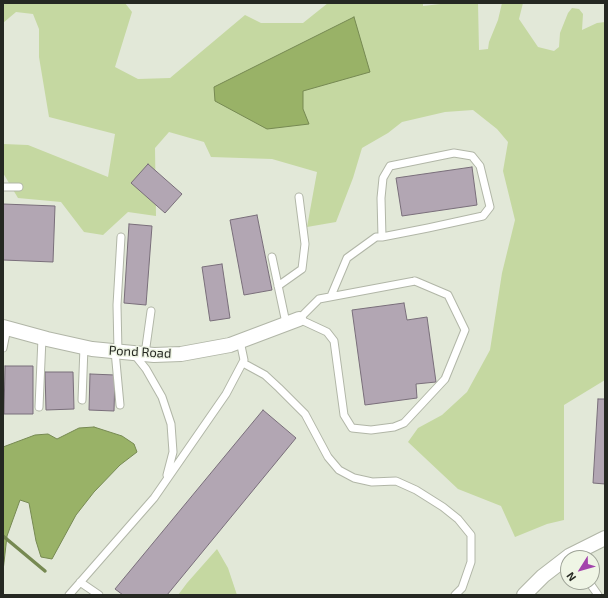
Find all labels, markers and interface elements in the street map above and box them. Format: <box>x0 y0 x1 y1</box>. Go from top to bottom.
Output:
street label: Pond Road <box>108 343 172 361</box>
north arrow <box>560 550 600 590</box>
text: N <box>563 570 578 584</box>

